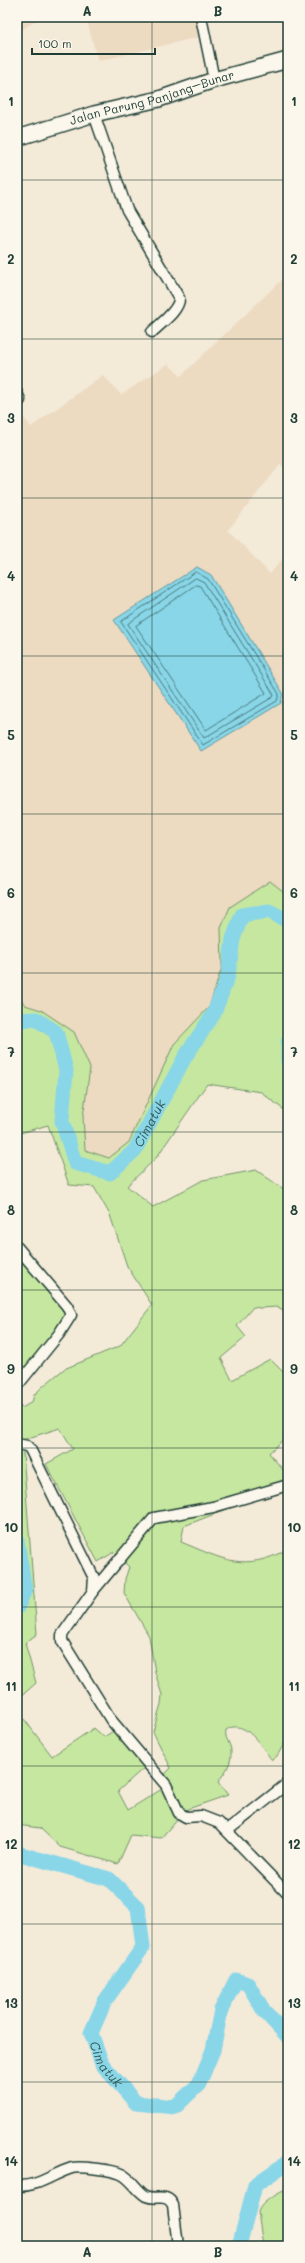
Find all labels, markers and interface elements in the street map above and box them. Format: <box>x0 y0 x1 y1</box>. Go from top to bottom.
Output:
text: A <box>82 2 92 19</box>
text: B <box>214 2 223 19</box>
scale bar <box>32 30 155 56</box>
text: 100 m <box>38 35 72 51</box>
street label: Jalan Parung Panjang–Bunar <box>67 66 236 128</box>
text: 1 <box>8 92 14 109</box>
text: 1 <box>291 92 297 109</box>
text: 2 <box>7 250 15 267</box>
text: 2 <box>290 250 298 267</box>
text: 3 <box>7 409 15 426</box>
text: 3 <box>290 409 298 426</box>
text: 4 <box>7 567 15 584</box>
text: 4 <box>290 567 298 584</box>
text: 5 <box>7 726 15 743</box>
text: 5 <box>290 726 298 743</box>
text: 6 <box>7 884 15 901</box>
text: 6 <box>290 884 298 901</box>
text: 7 <box>7 1043 15 1060</box>
text: 7 <box>290 1043 298 1060</box>
water label: Cimatuk <box>129 1095 169 1150</box>
text: 8 <box>7 1201 15 1218</box>
text: 8 <box>290 1201 298 1218</box>
text: 9 <box>7 1360 15 1377</box>
text: 9 <box>290 1360 298 1377</box>
text: 10 <box>4 1518 18 1535</box>
text: 10 <box>287 1518 301 1535</box>
text: 11 <box>5 1677 17 1694</box>
text: 11 <box>288 1677 300 1694</box>
text: 12 <box>4 1835 18 1852</box>
text: 12 <box>287 1835 301 1852</box>
text: 13 <box>4 1994 18 2011</box>
text: 13 <box>287 1994 301 2011</box>
water label: Cimatuk <box>86 2039 128 2091</box>
text: 14 <box>4 2152 18 2169</box>
text: 14 <box>287 2152 301 2169</box>
text: A <box>82 2243 92 2260</box>
text: B <box>214 2243 223 2260</box>

